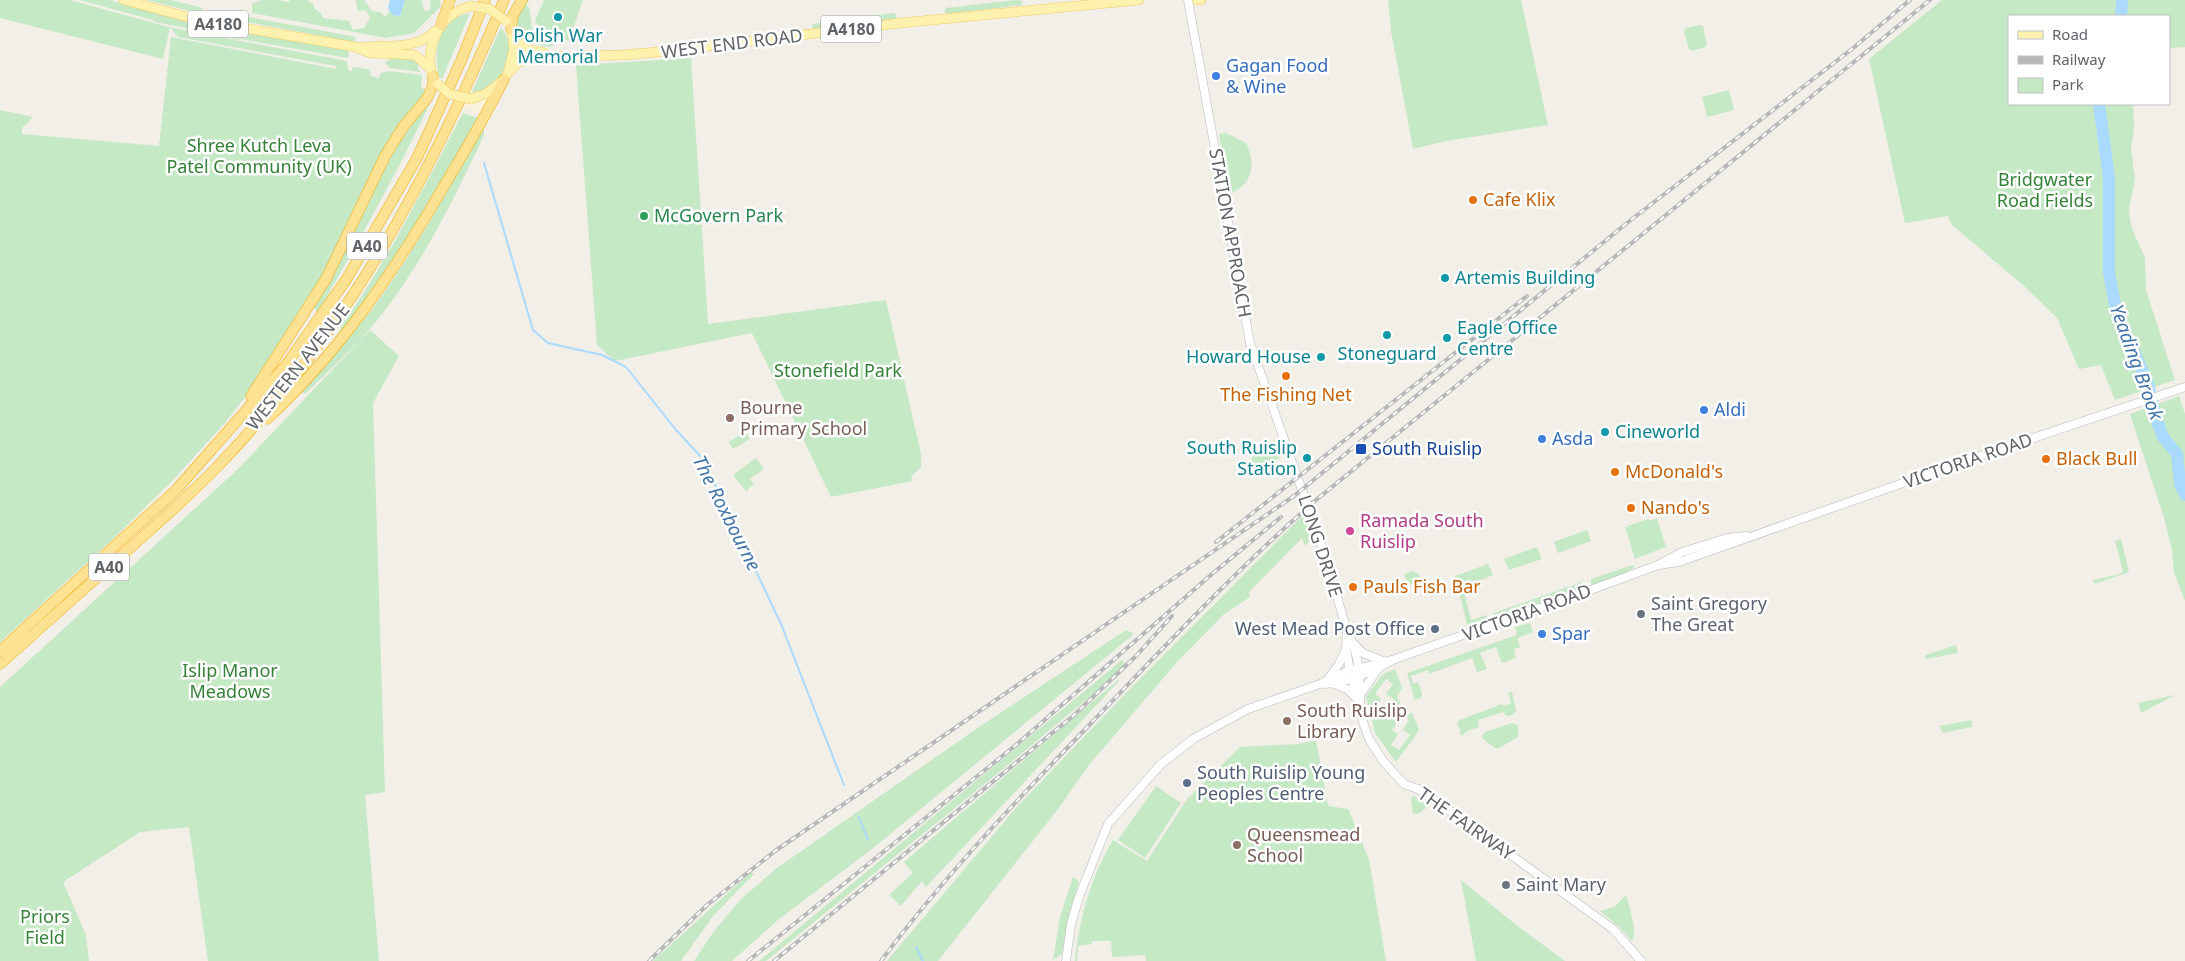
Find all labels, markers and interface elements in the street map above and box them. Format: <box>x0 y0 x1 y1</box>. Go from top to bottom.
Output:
road number: A4180 <box>188 10 248 38</box>
marker: Polish War Memorial <box>552 11 564 23</box>
road number: A4180 <box>821 15 881 42</box>
legend <box>2008 15 2170 105</box>
street label: WEST END ROAD <box>660 22 804 64</box>
place label: Polish War Memorial <box>513 23 603 68</box>
text: Road <box>2052 24 2088 44</box>
text: Railway <box>2052 49 2106 69</box>
place label: Gagan Food & Wine <box>1226 53 1328 98</box>
marker: Gagan Food & Wine <box>1210 70 1222 82</box>
text: Park <box>2052 74 2084 94</box>
park label: Shree Kutch Leva Patel Community (UK) <box>166 133 352 178</box>
street label: STATION APPROACH <box>1204 146 1258 319</box>
park label: Bridgwater Road Fields <box>1997 167 2093 212</box>
place label: Cafe Klix <box>1483 187 1556 211</box>
marker: Cafe Klix <box>1467 194 1479 206</box>
place label: McGovern Park <box>654 203 784 227</box>
marker: McGovern Park <box>638 210 650 222</box>
road number: A40 <box>347 232 387 260</box>
place label: Artemis Building <box>1455 265 1595 289</box>
marker: Artemis Building <box>1439 272 1451 284</box>
street label: WESTERN AVENUE <box>240 298 354 435</box>
water label: Yeading Brook <box>2104 301 2170 424</box>
place label: Eagle Office Centre <box>1457 315 1558 360</box>
marker: Stoneguard <box>1381 329 1393 341</box>
marker: Eagle Office Centre <box>1441 332 1453 344</box>
place label: Stoneguard <box>1338 341 1436 365</box>
place label: Howard House <box>1186 344 1311 368</box>
marker: Howard House <box>1315 351 1327 363</box>
park label: Stonefield Park <box>774 358 902 382</box>
marker: The Fishing Net <box>1280 370 1292 382</box>
place label: The Fishing Net <box>1220 382 1352 406</box>
place label: Bourne Primary School <box>740 395 867 440</box>
place label: Aldi <box>1714 397 1746 421</box>
marker: Aldi <box>1698 404 1710 416</box>
marker: Bourne Primary School <box>724 412 736 424</box>
place label: Cineworld <box>1615 419 1700 443</box>
place label: Asda <box>1552 426 1593 450</box>
marker: Cineworld <box>1599 426 1611 438</box>
street label: VICTORIA ROAD <box>1900 427 2035 493</box>
marker: Asda <box>1536 433 1548 445</box>
place label: South Ruislip Station <box>1187 435 1297 480</box>
place label: South Ruislip <box>1372 436 1482 460</box>
marker: South Ruislip <box>1354 442 1368 456</box>
place label: Black Bull <box>2056 446 2138 470</box>
water label: The Roxbourne <box>687 451 767 575</box>
marker: South Ruislip Station <box>1301 452 1313 464</box>
marker: Black Bull <box>2040 453 2052 465</box>
place label: McDonald's <box>1625 459 1723 483</box>
marker: McDonald's <box>1609 466 1621 478</box>
street label: LONG DRIVE <box>1293 492 1349 600</box>
place label: Nando's <box>1641 495 1710 519</box>
marker: Nando's <box>1625 502 1637 514</box>
place label: Ramada South Ruislip <box>1360 508 1484 553</box>
marker: Ramada South Ruislip <box>1344 525 1356 537</box>
road number: A40 <box>89 554 129 580</box>
place label: Pauls Fish Bar <box>1363 574 1481 598</box>
street label: VICTORIA ROAD <box>1459 578 1594 646</box>
marker: Pauls Fish Bar <box>1347 581 1359 593</box>
place label: Saint Gregory The Great <box>1651 591 1768 636</box>
marker: Saint Gregory The Great <box>1635 608 1647 620</box>
place label: West Mead Post Office <box>1235 616 1425 640</box>
place label: Spar <box>1552 621 1591 645</box>
marker: West Mead Post Office <box>1429 623 1441 635</box>
marker: Spar <box>1536 628 1548 640</box>
park label: Islip Manor Meadows <box>182 658 278 703</box>
place label: South Ruislip Library <box>1297 698 1407 743</box>
marker: South Ruislip Library <box>1281 715 1293 727</box>
place label: South Ruislip Young Peoples Centre <box>1197 760 1365 805</box>
marker: South Ruislip Young Peoples Centre <box>1181 777 1193 789</box>
street label: THE FAIRWAY <box>1414 781 1520 866</box>
place label: Queensmead School <box>1247 822 1360 867</box>
marker: Queensmead School <box>1231 839 1243 851</box>
place label: Saint Mary <box>1516 872 1607 896</box>
marker: Saint Mary <box>1500 879 1512 891</box>
park label: Priors Field <box>20 904 70 949</box>

